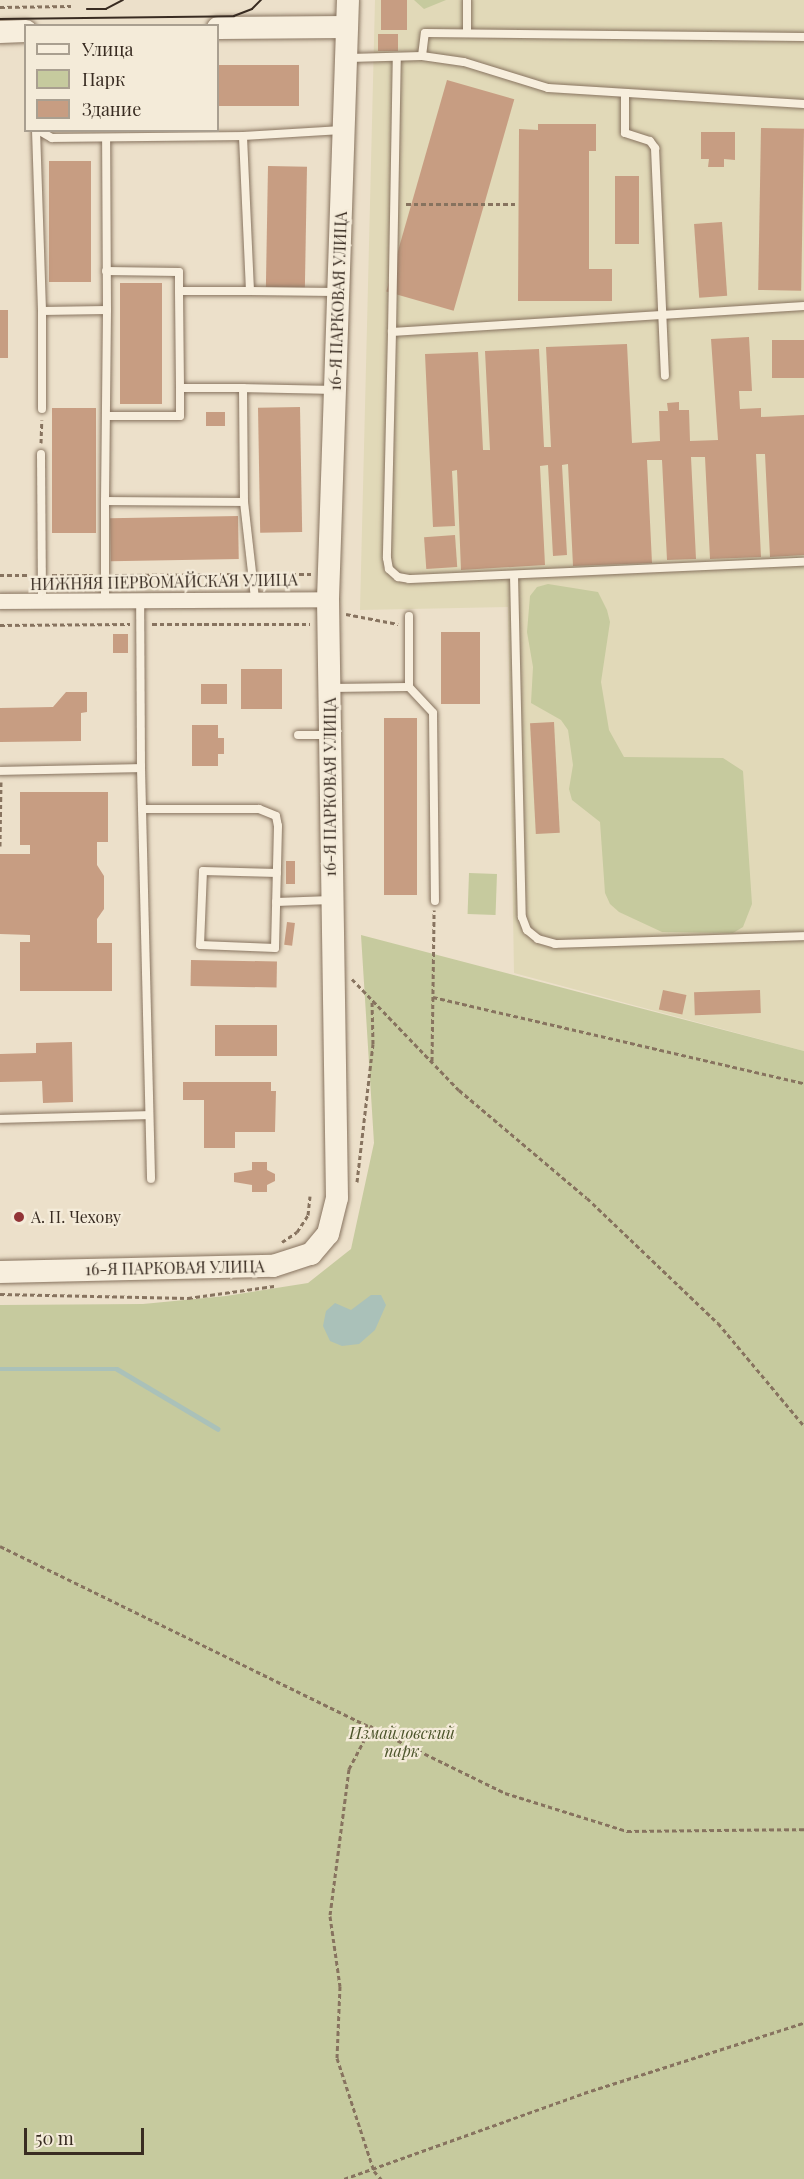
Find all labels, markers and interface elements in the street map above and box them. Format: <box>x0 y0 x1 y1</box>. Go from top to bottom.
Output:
legend <box>24 24 219 132</box>
text: Улица <box>82 37 133 61</box>
text: Парк <box>82 67 125 91</box>
text: Здание <box>82 97 141 121</box>
street label: 16-Я ПАРКОВАЯ УЛИЦА <box>325 211 351 391</box>
street label: НИЖНЯЯ ПЕРВОМАЙСКАЯ УЛИЦА <box>30 570 298 594</box>
street label: 16-Я ПАРКОВАЯ УЛИЦА <box>320 697 340 877</box>
place label: А. П. Чехову <box>31 1207 121 1227</box>
marker: А. П. Чехову <box>12 1210 26 1224</box>
street label: 16-Я ПАРКОВАЯ УЛИЦА <box>85 1257 265 1279</box>
park label: Измайловский парк <box>349 1723 455 1761</box>
scale bar <box>27 2116 147 2154</box>
text: 50 m <box>35 2126 74 2150</box>

